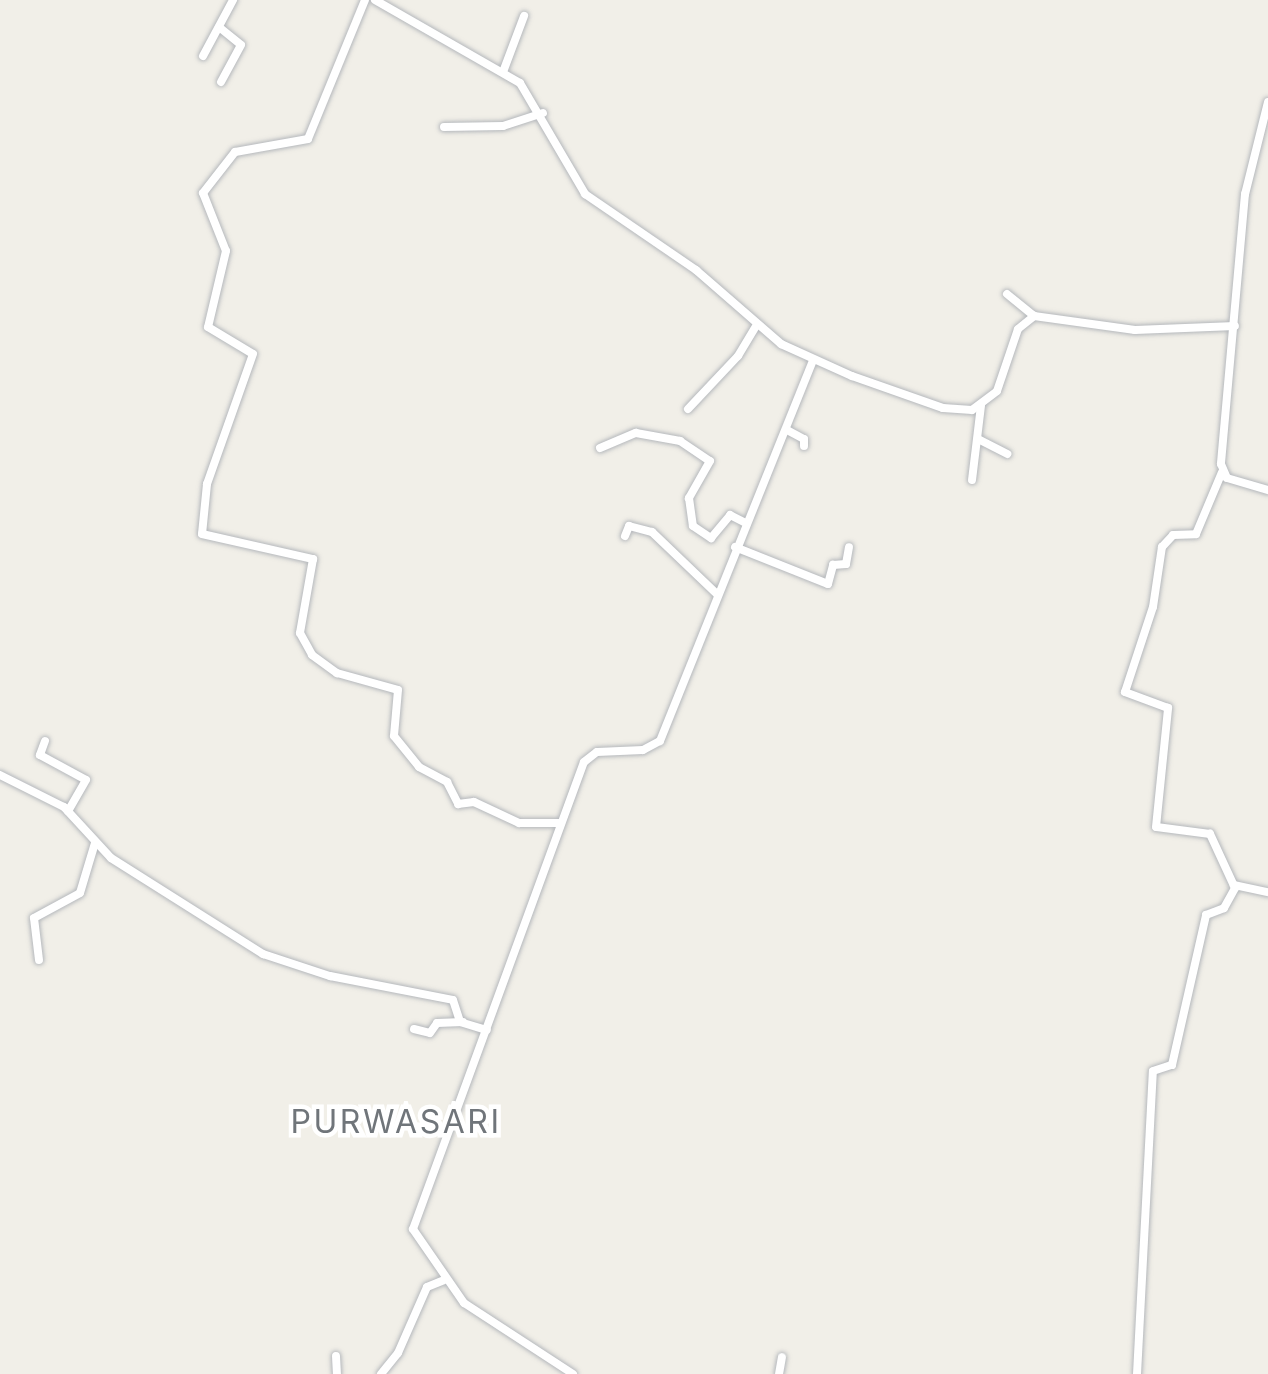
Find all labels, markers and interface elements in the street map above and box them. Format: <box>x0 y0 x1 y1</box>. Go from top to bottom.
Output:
district label: PURWASARI <box>291 1103 501 1141</box>

